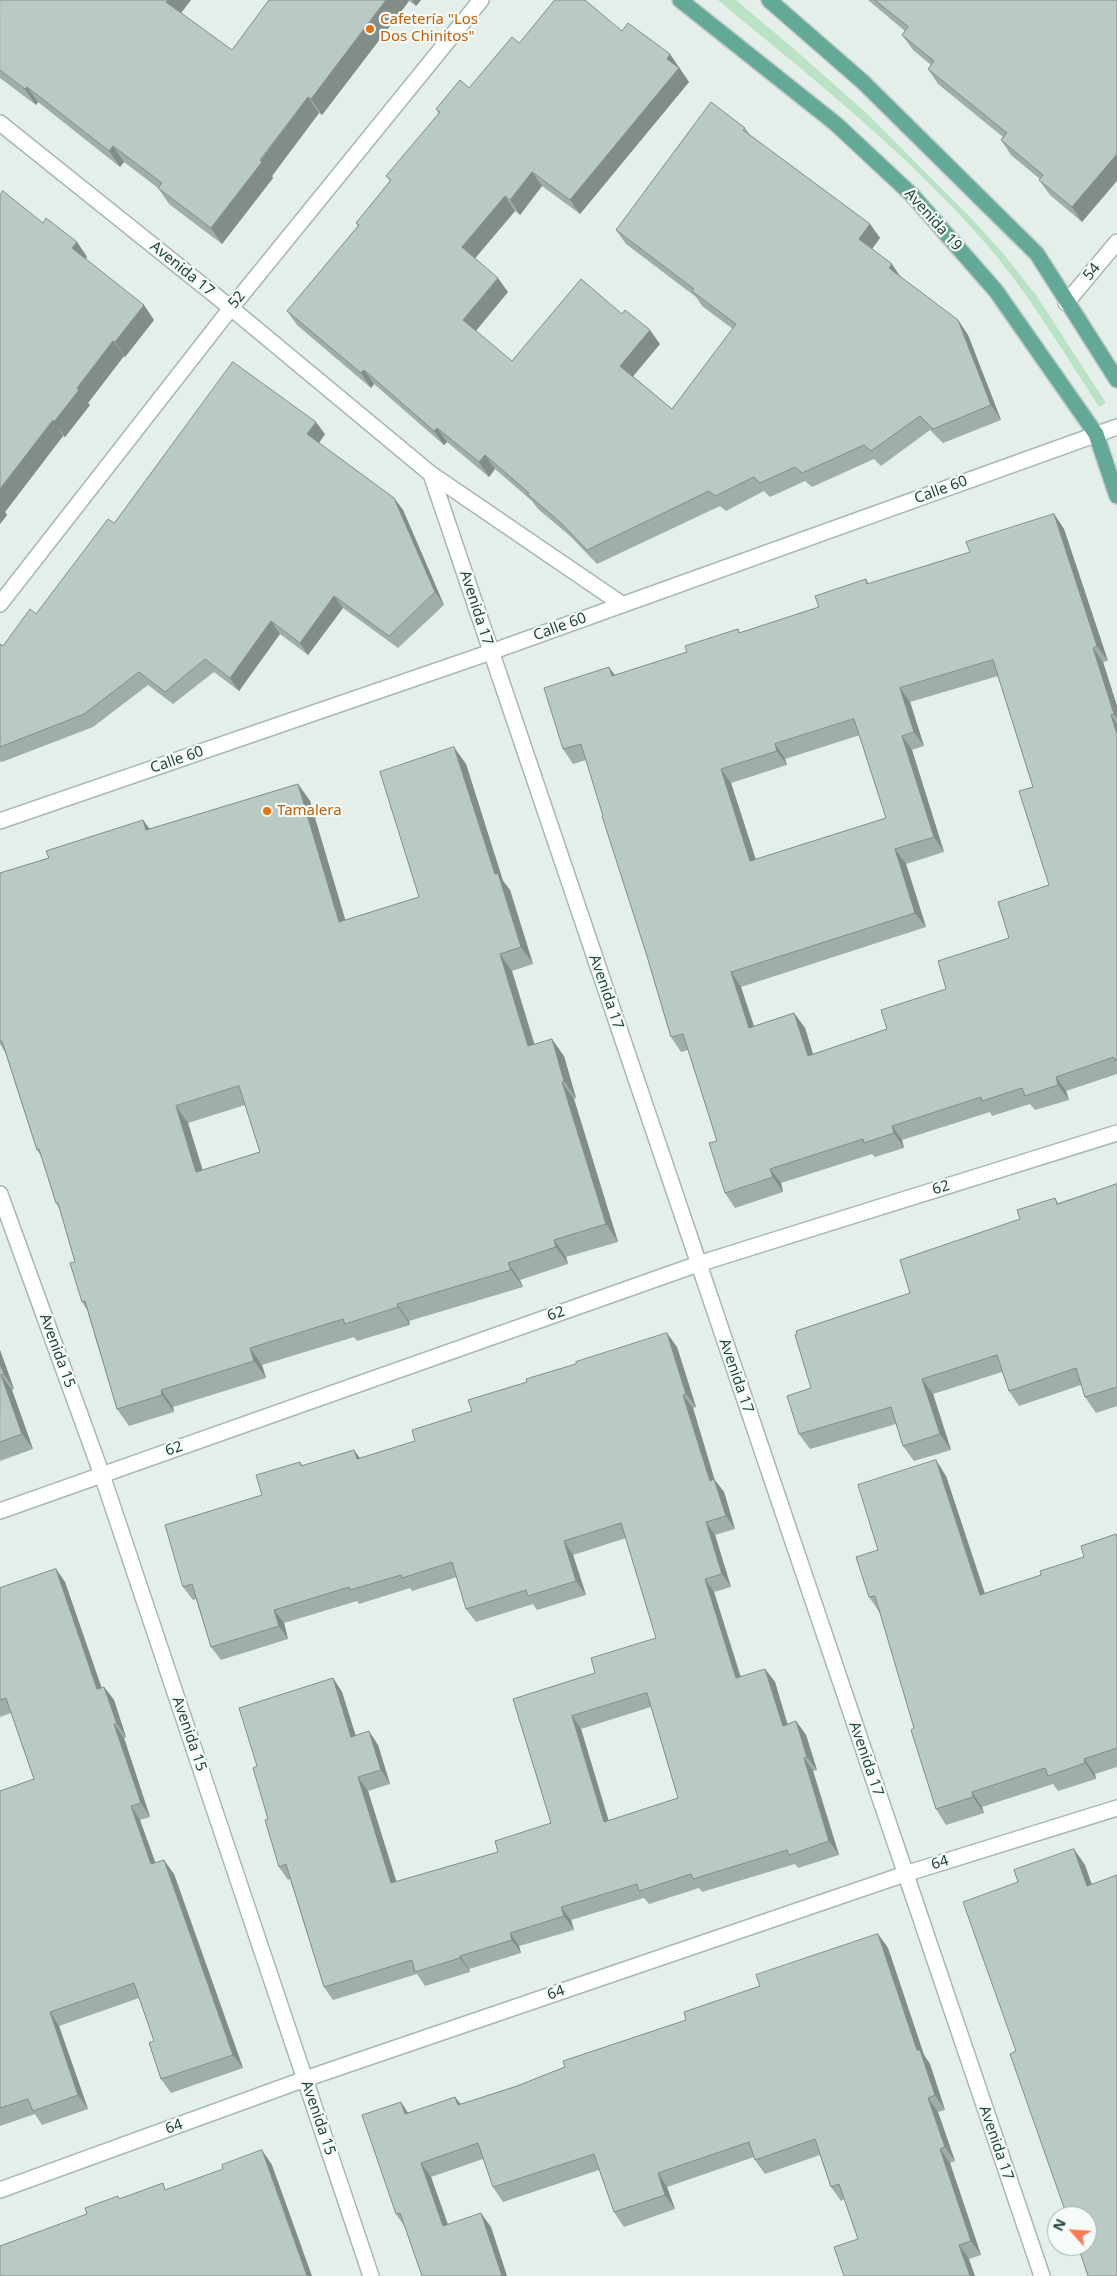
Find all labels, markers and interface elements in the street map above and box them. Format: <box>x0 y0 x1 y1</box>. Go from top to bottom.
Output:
place label: Cafetería "Los Dos Chinitos" <box>380 11 478 46</box>
marker: Cafetería "Los Dos Chinitos" <box>364 23 376 35</box>
street label: Avenida 19 <box>900 185 966 255</box>
street label: Avenida 17 <box>146 238 218 300</box>
street label: 54 <box>1080 260 1104 284</box>
street label: 52 <box>225 288 249 312</box>
street label: Calle 60 <box>912 472 970 508</box>
street label: Avenida 17 <box>455 568 497 648</box>
street label: Calle 60 <box>531 609 589 645</box>
street label: Calle 60 <box>148 743 206 777</box>
place label: Tamalera <box>277 802 342 820</box>
marker: Tamalera <box>261 805 273 817</box>
street label: Avenida 17 <box>585 952 627 1032</box>
street label: 62 <box>930 1177 952 1199</box>
street label: 62 <box>545 1303 567 1325</box>
street label: Avenida 15 <box>35 1312 79 1390</box>
street label: Avenida 17 <box>715 1336 757 1416</box>
street label: 62 <box>163 1438 185 1460</box>
street label: Avenida 15 <box>168 1694 210 1774</box>
street label: Avenida 17 <box>845 1719 887 1799</box>
street label: 64 <box>929 1852 951 1874</box>
street label: 64 <box>545 1982 567 2004</box>
street label: Avenida 15 <box>297 2078 339 2158</box>
street label: Avenida 17 <box>975 2103 1017 2183</box>
street label: 64 <box>163 2116 185 2138</box>
north arrow <box>1047 2206 1097 2256</box>
text: N <box>1048 2215 1070 2234</box>

